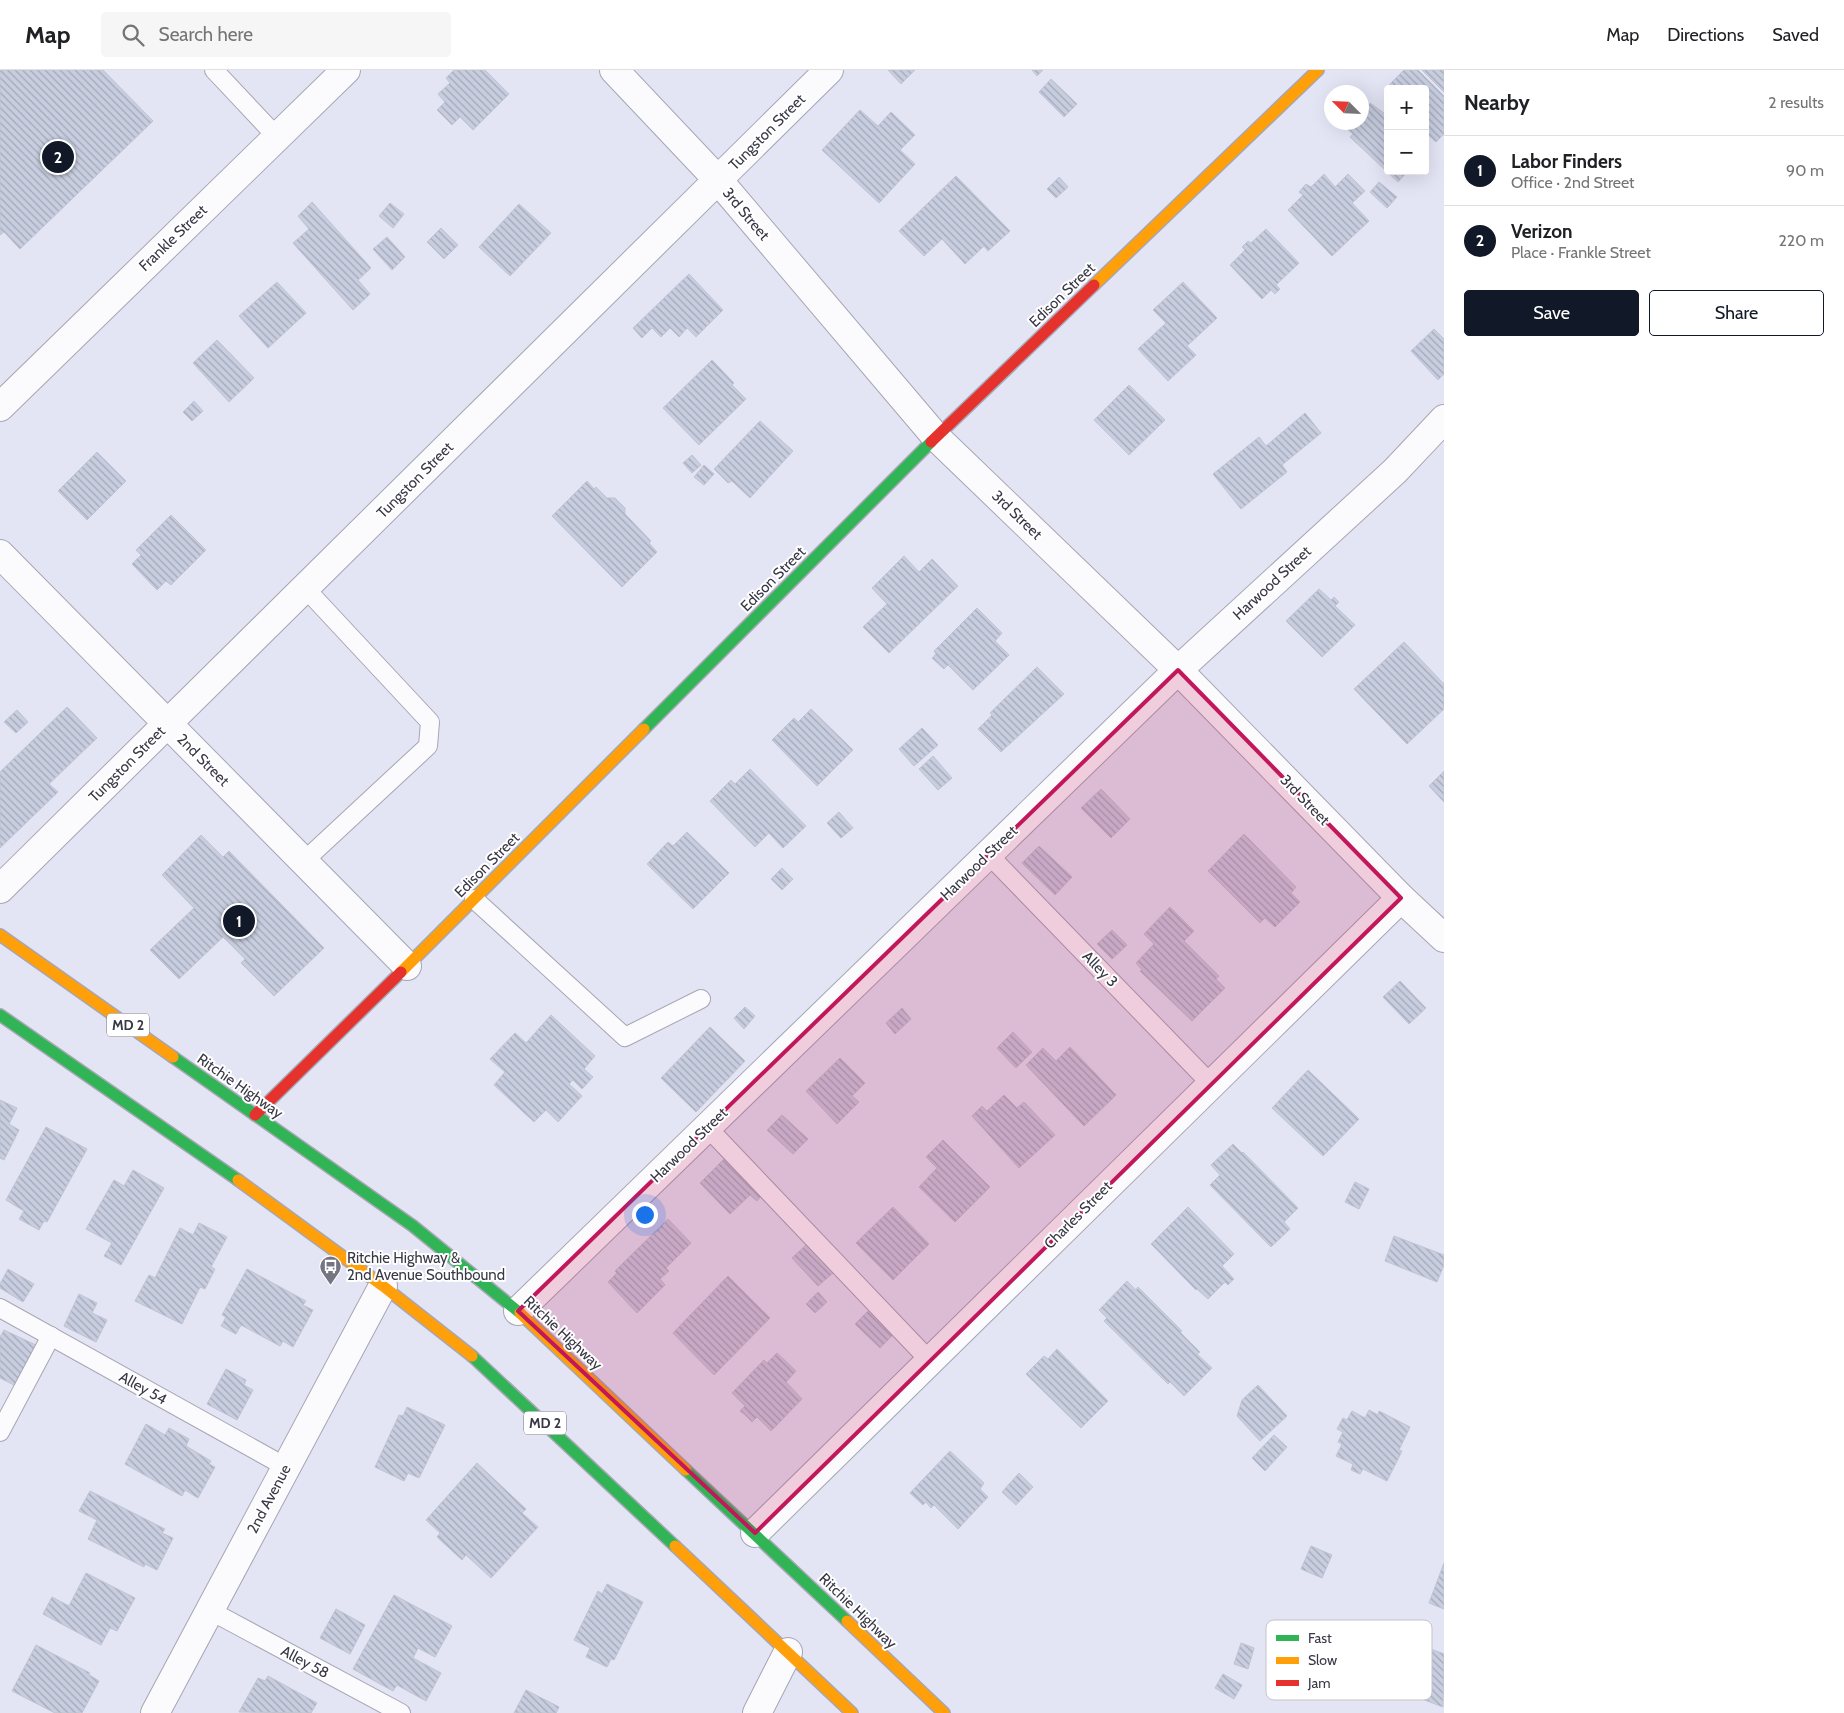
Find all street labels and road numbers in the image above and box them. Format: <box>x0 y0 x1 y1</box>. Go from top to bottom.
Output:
street label: Tungston Street <box>725 90 809 174</box>
street label: 3rd Street <box>719 184 773 244</box>
street label: Frankle Street <box>135 201 211 275</box>
street label: Edison Street <box>1025 259 1099 331</box>
street label: Tungston Street <box>373 438 457 522</box>
street label: 3rd Street <box>988 487 1046 543</box>
street label: Harwood Street <box>1229 542 1315 624</box>
street label: Edison Street <box>737 543 809 615</box>
street label: Tungston Street <box>85 722 169 806</box>
street label: 2nd Street <box>173 730 233 790</box>
street label: 3rd Street <box>1277 771 1333 829</box>
street label: Harwood Street <box>937 822 1021 904</box>
street label: Edison Street <box>451 829 523 901</box>
street label: Alley 3 <box>1079 947 1121 991</box>
road number: MD 2 <box>107 1014 149 1036</box>
street label: Ritchie Highway <box>194 1050 287 1122</box>
street label: Harwood Street <box>647 1104 731 1186</box>
street label: Charles Street <box>1040 1177 1116 1253</box>
street label: Ritchie Highway <box>520 1292 606 1374</box>
street label: Alley 54 <box>116 1368 170 1409</box>
road number: MD 2 <box>524 1412 566 1435</box>
street label: 2nd Avenue <box>243 1461 295 1537</box>
street label: Ritchie Highway <box>816 1570 901 1653</box>
street label: Alley 58 <box>278 1642 332 1682</box>

